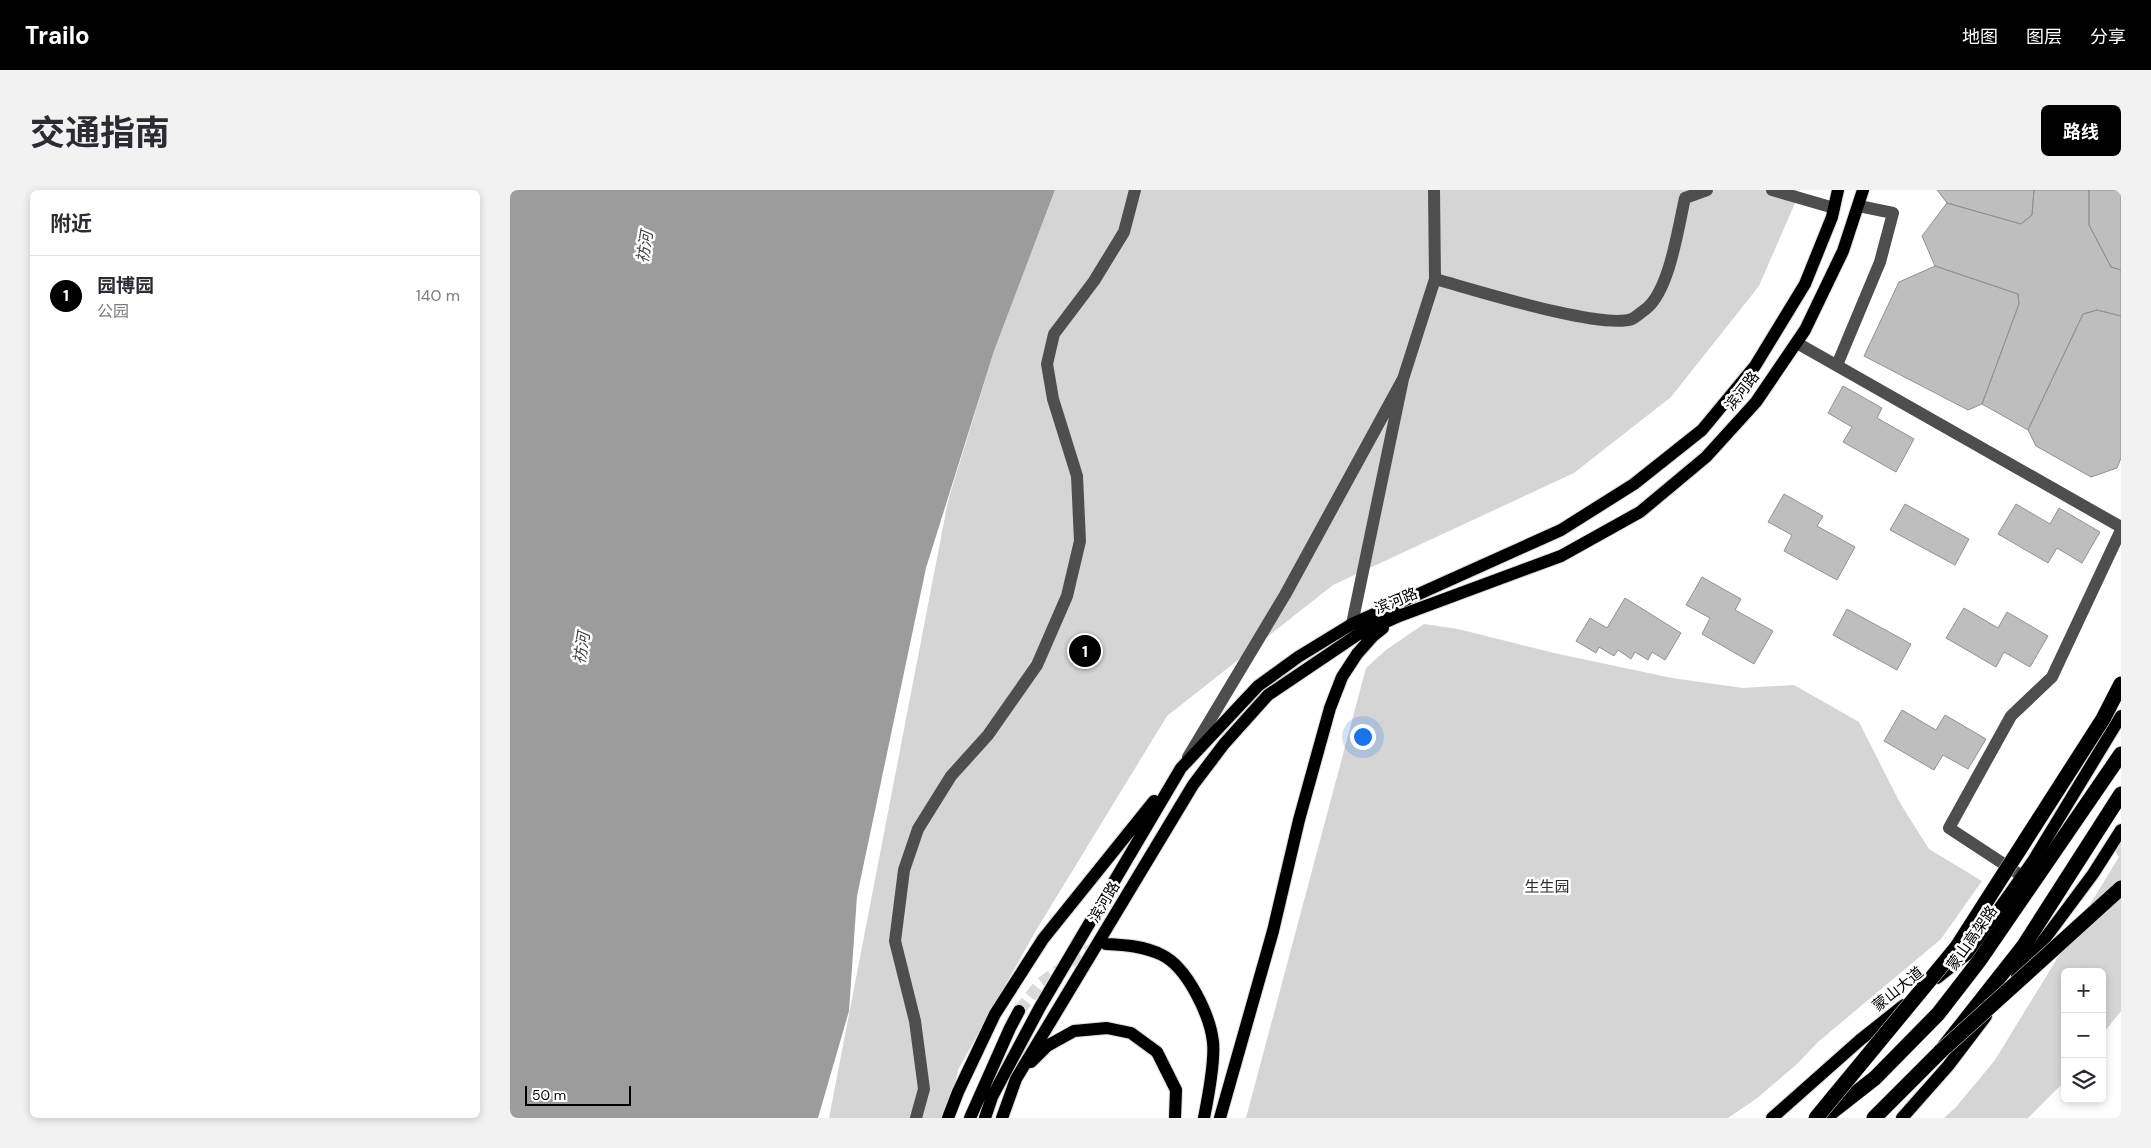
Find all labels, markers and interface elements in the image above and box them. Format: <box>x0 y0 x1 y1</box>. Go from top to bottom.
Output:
text: Trailo <box>25 20 90 51</box>
text: 地图 <box>1962 25 1998 49</box>
text: 图层 <box>2026 25 2062 49</box>
text: 分享 <box>2090 25 2126 49</box>
button: 路线 <box>2041 105 2121 156</box>
text: 交通指南 <box>30 110 170 156</box>
text: 附近 <box>50 210 92 238</box>
water label: 祊河 <box>632 227 658 265</box>
text: 园博园 <box>97 273 154 298</box>
text: 1 <box>63 285 69 306</box>
text: 140 m <box>416 285 460 306</box>
text: 公园 <box>97 301 129 322</box>
street label: 滨河路 <box>1720 367 1764 415</box>
street label: 滨河路 <box>1371 583 1421 619</box>
water label: 祊河 <box>569 628 595 666</box>
pin: 1 <box>1069 632 1101 670</box>
your location <box>1350 724 1376 750</box>
park label: 生生园 <box>1524 877 1570 897</box>
street label: 滨河路 <box>1084 878 1124 926</box>
street label: 蒙山高架路 <box>1942 902 2002 974</box>
street label: 蒙山大道 <box>1868 962 1928 1016</box>
map controls <box>2061 968 2106 1103</box>
button: + <box>2061 968 2106 1013</box>
button: − <box>2061 1013 2106 1058</box>
button: layers <box>2061 1058 2106 1103</box>
scale bar <box>525 1083 631 1106</box>
text: 50 m <box>532 1086 566 1104</box>

